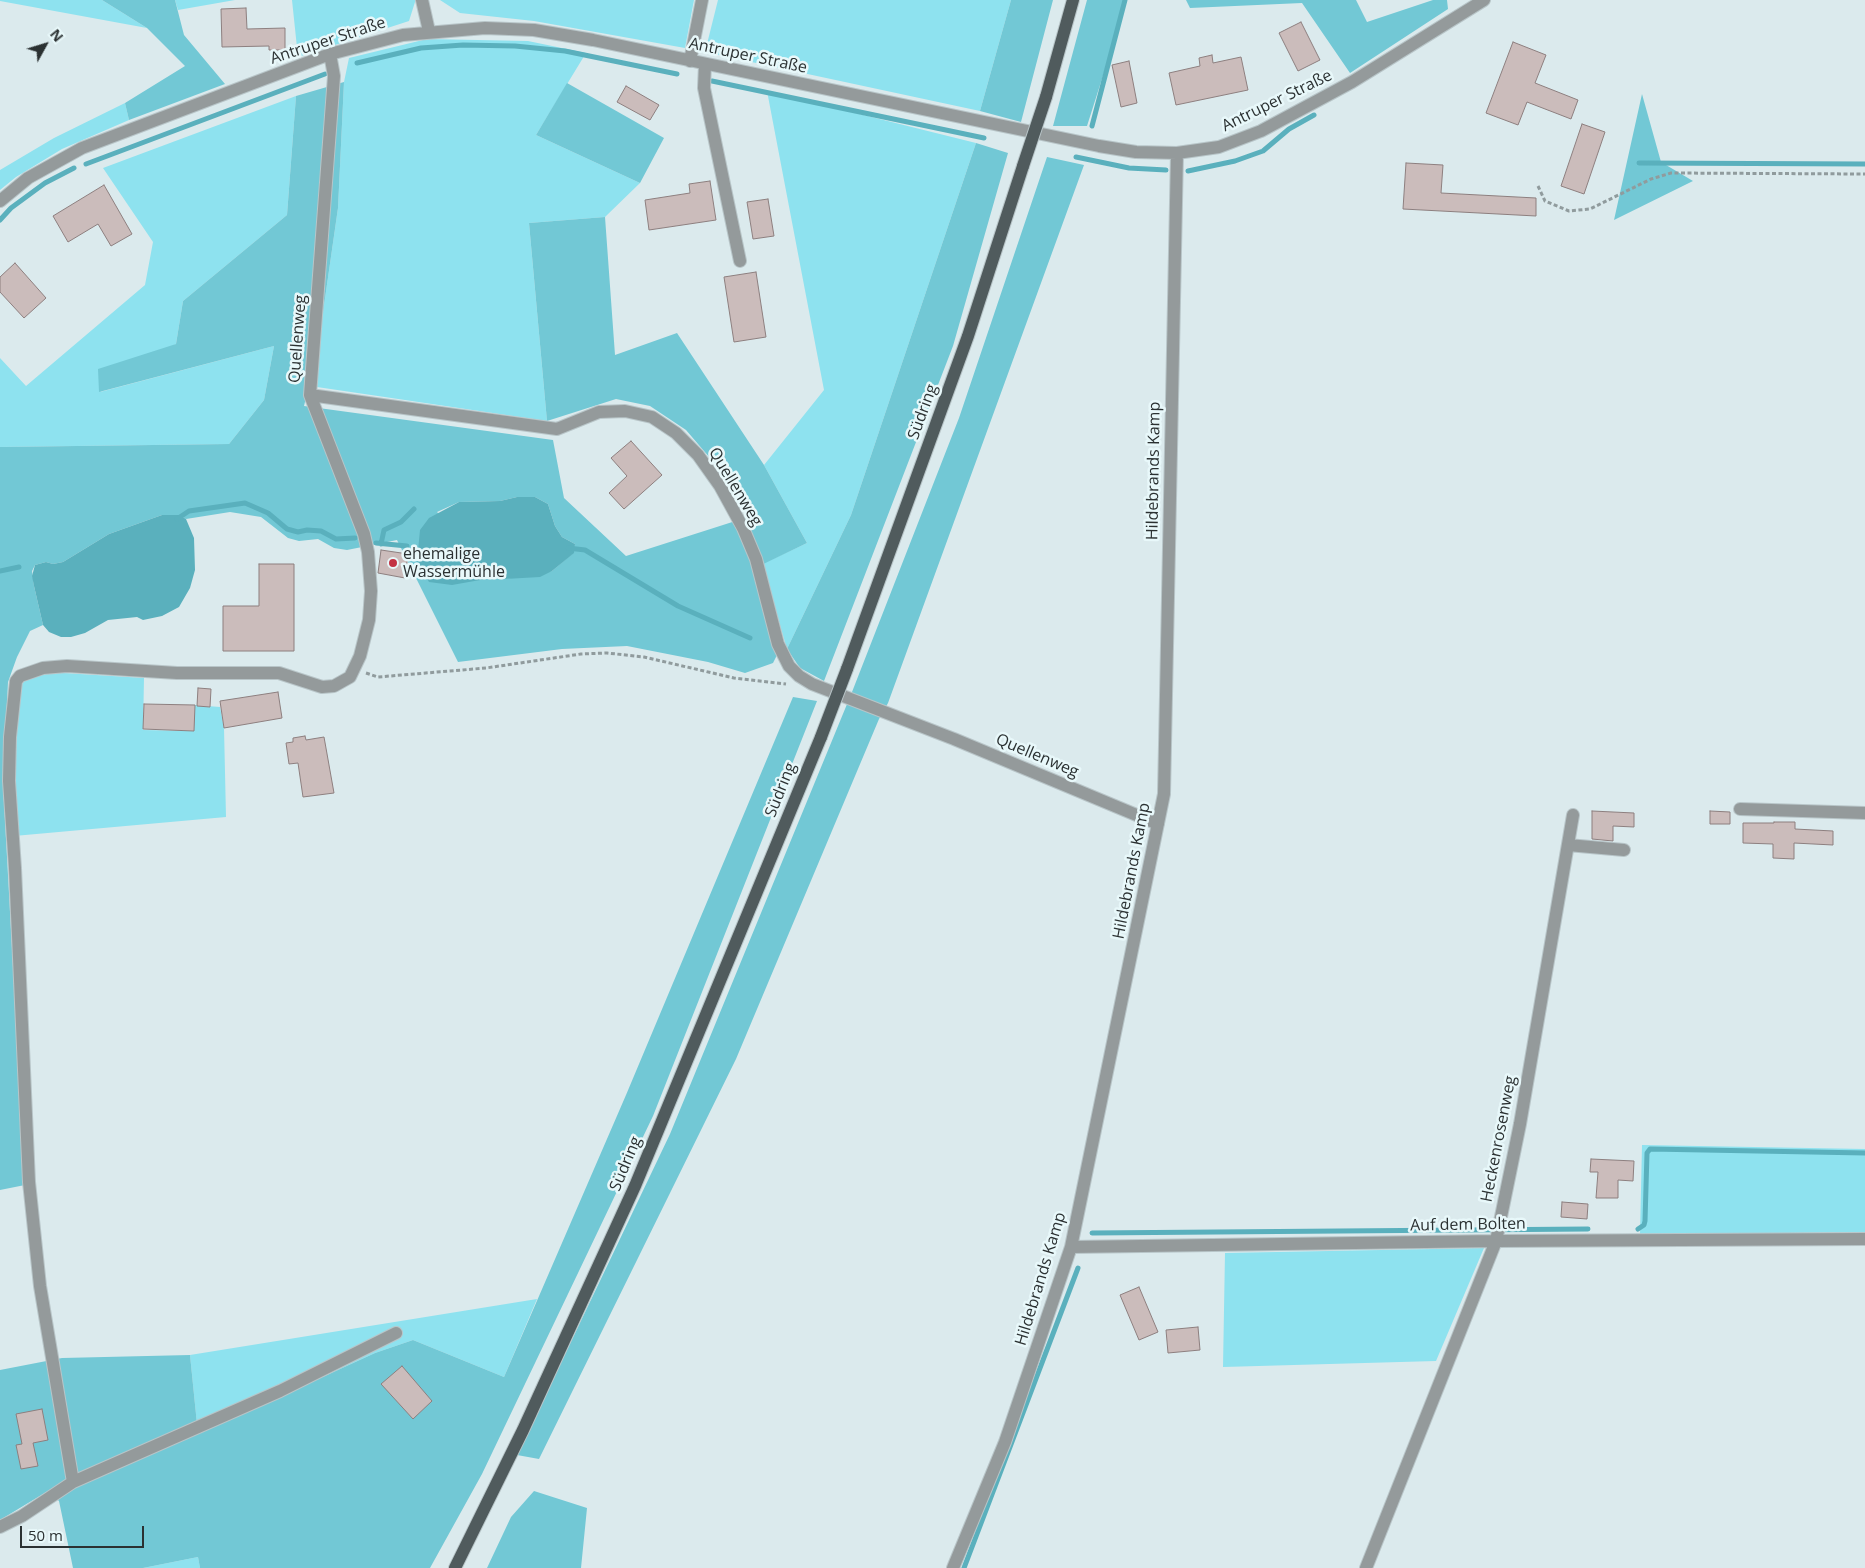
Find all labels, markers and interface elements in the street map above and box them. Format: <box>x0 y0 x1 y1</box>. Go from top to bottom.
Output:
street label: Antruper Straße <box>268 13 388 69</box>
north arrow <box>20 20 70 70</box>
text: N <box>46 25 68 46</box>
street label: Antruper Straße <box>687 34 809 78</box>
street label: Antruper Straße <box>1219 66 1335 136</box>
street label: Quellenweg <box>285 294 311 384</box>
street label: Südring <box>904 382 942 442</box>
street label: Hildebrands Kamp <box>1143 402 1165 540</box>
street label: Quellenweg <box>704 444 766 530</box>
place label: ehemalige Wassermühle <box>403 544 505 582</box>
marker: ehemalige Wassermühle <box>387 557 399 569</box>
street label: Quellenweg <box>993 730 1081 782</box>
street label: Südring <box>761 760 801 820</box>
street label: Hildebrands Kamp <box>1109 801 1155 941</box>
street label: Heckenrosenweg <box>1477 1074 1521 1204</box>
street label: Südring <box>606 1134 646 1194</box>
street label: Hildebrands Kamp <box>1012 1210 1070 1348</box>
street label: Auf dem Bolten <box>1410 1214 1526 1236</box>
scale bar <box>22 1516 146 1548</box>
text: 50 m <box>28 1525 63 1545</box>

